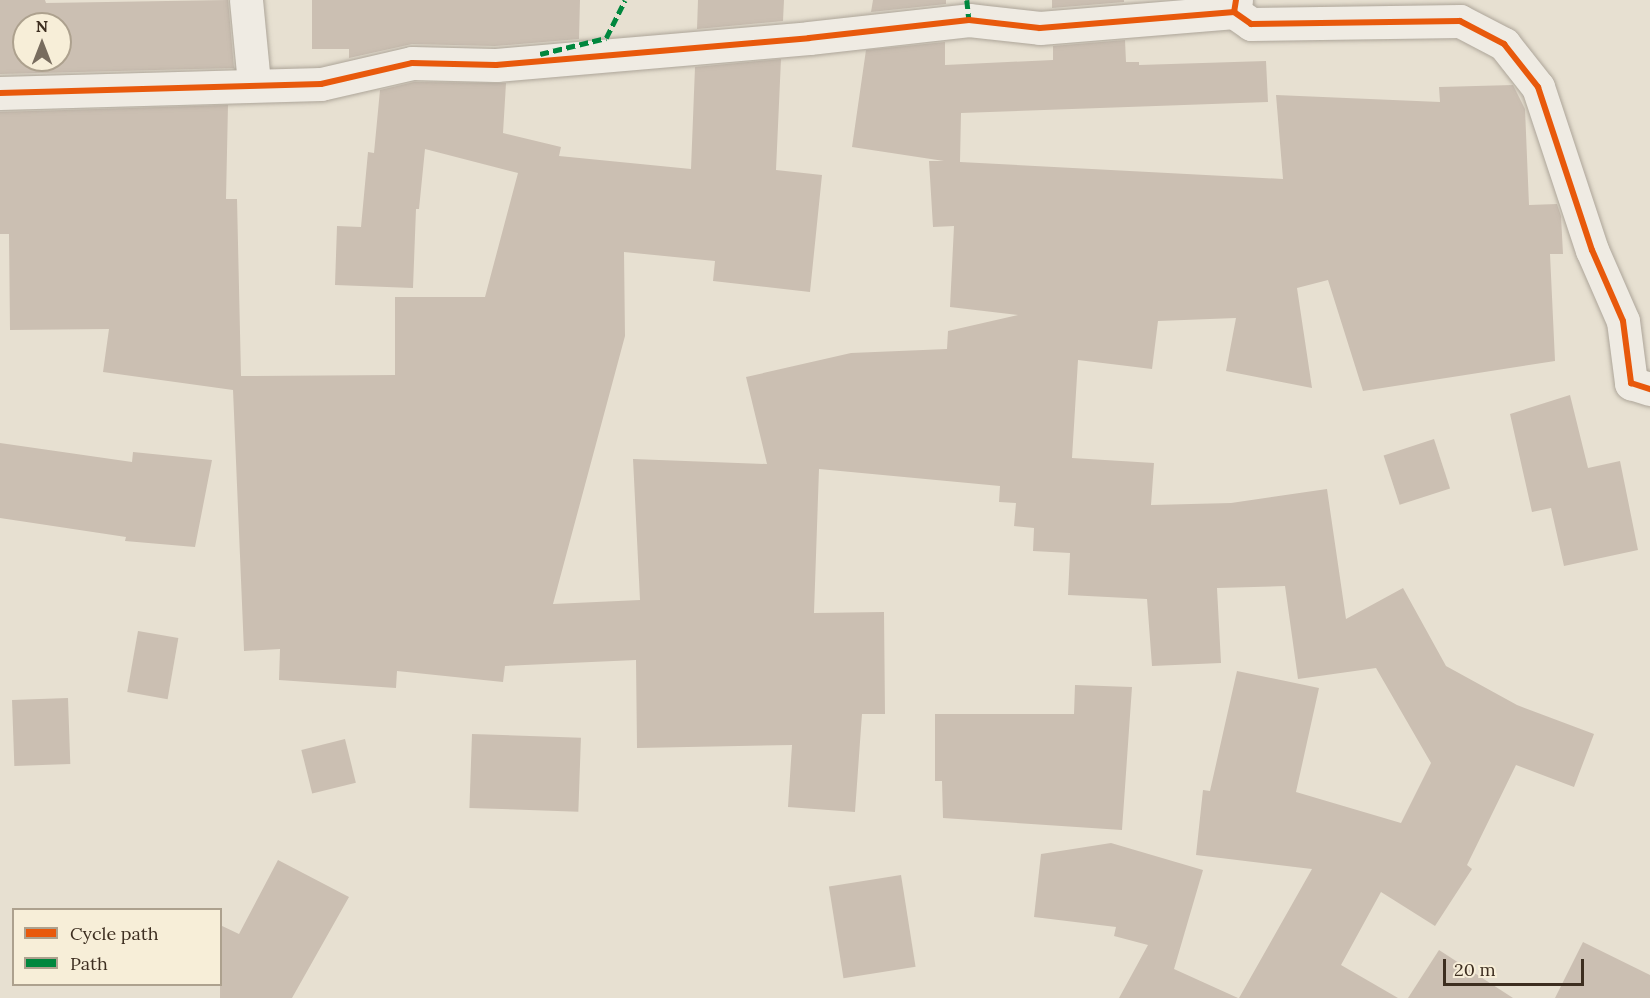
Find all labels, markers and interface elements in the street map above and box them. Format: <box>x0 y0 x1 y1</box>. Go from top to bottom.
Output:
north arrow <box>12 12 72 72</box>
text: N <box>36 16 48 36</box>
legend <box>12 908 222 986</box>
text: Cycle path <box>70 922 159 945</box>
scale bar <box>1446 947 1587 985</box>
text: Path <box>70 952 108 975</box>
text: 20 m <box>1454 958 1496 981</box>

